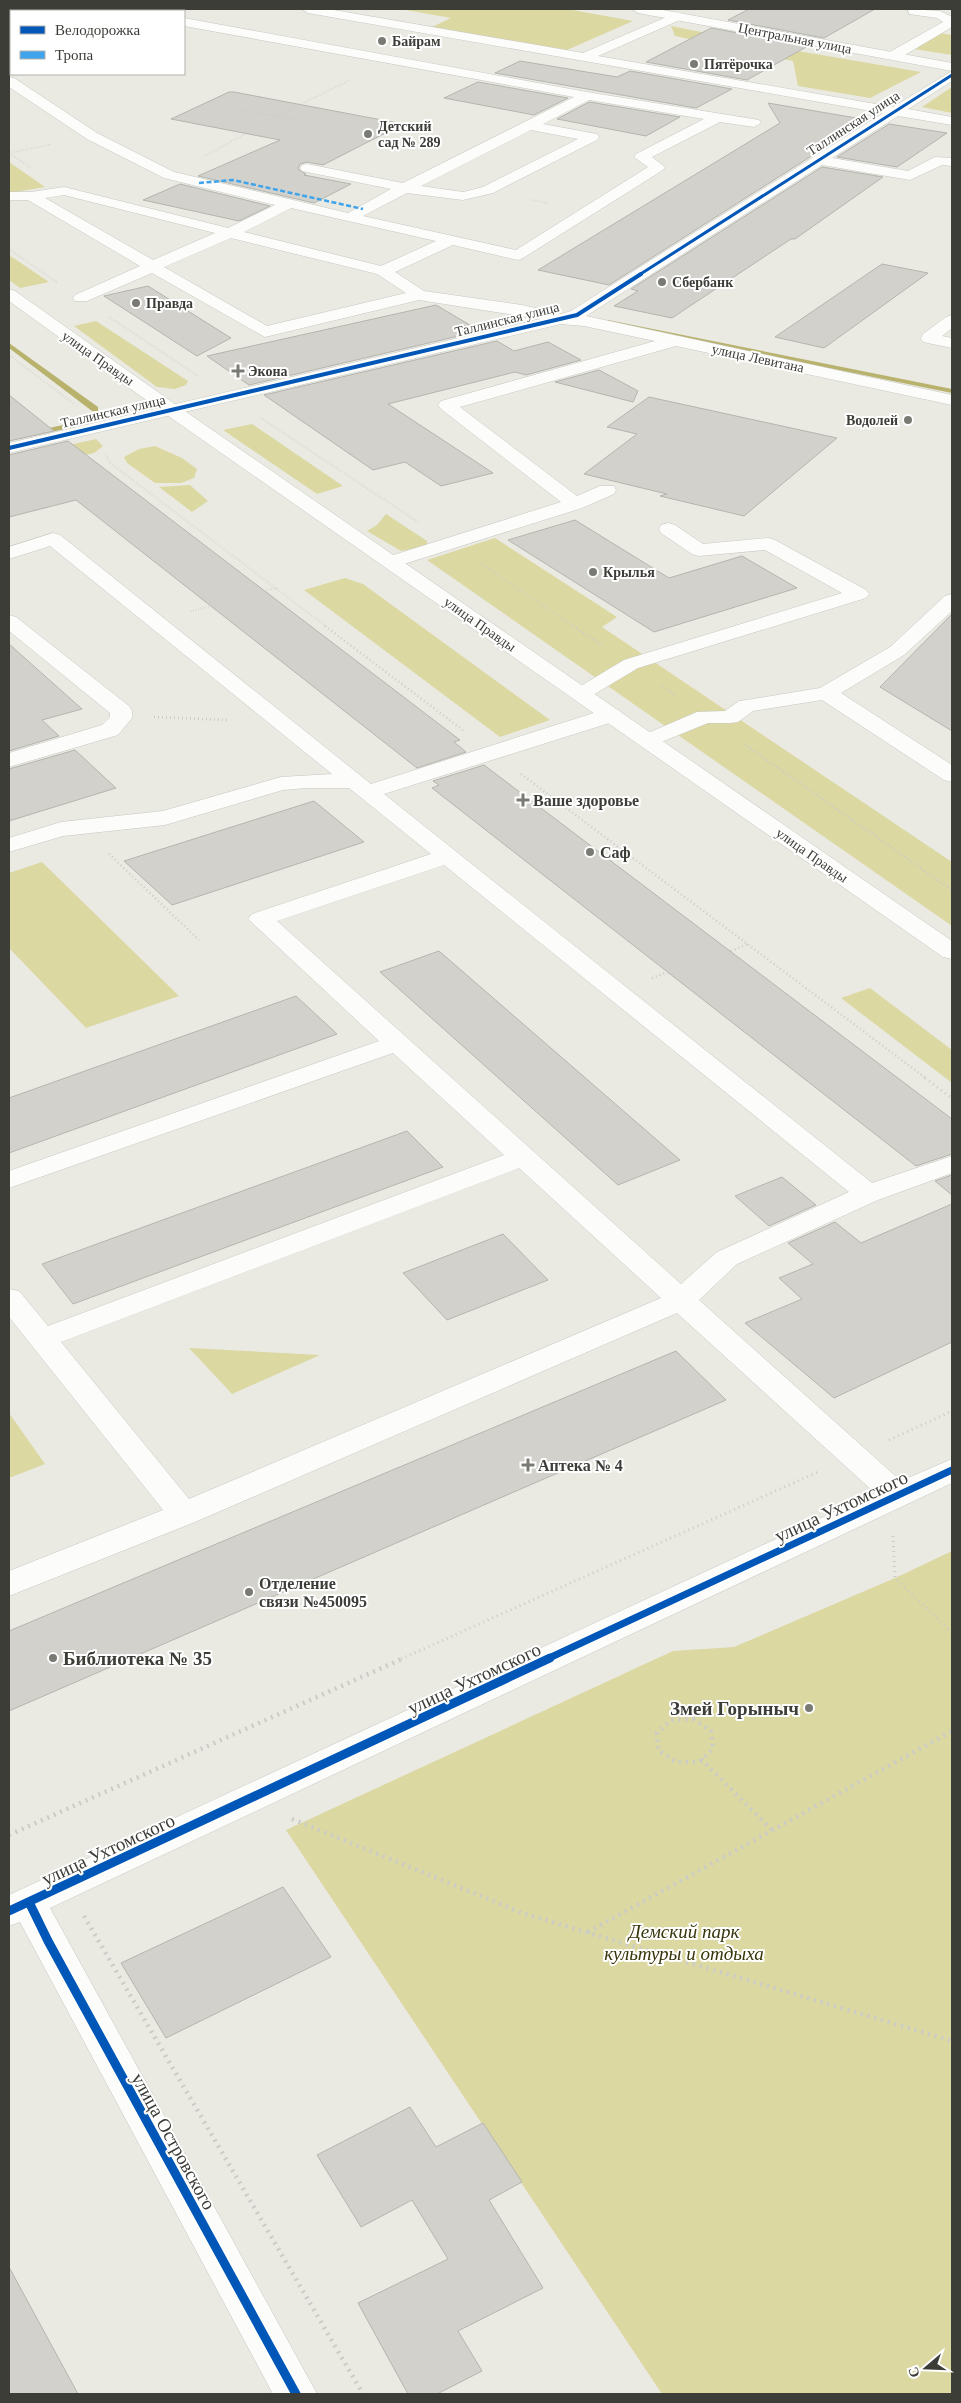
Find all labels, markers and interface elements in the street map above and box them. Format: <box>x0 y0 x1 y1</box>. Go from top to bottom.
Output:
legend <box>10 10 185 75</box>
street label: Центральная улица <box>737 20 854 57</box>
text: Велодорожка <box>55 22 140 38</box>
place label: Байрам <box>392 34 441 49</box>
marker: Байрам <box>376 35 388 47</box>
text: Тропа <box>55 47 94 63</box>
place label: Пятёрочка <box>704 57 773 72</box>
marker: Пятёрочка <box>688 58 700 70</box>
street label: Таллинская улица <box>804 88 903 159</box>
place label: Детский сад № 289 <box>378 119 441 150</box>
marker: Детский сад № 289 <box>362 128 374 140</box>
place label: Сбербанк <box>672 275 734 290</box>
marker: Сбербанк <box>656 276 668 288</box>
place label: Правда <box>146 296 193 311</box>
marker: Правда <box>130 297 142 309</box>
street label: Таллинская улица <box>453 299 562 340</box>
street label: улица Правды <box>59 328 137 389</box>
street label: улица Левитана <box>710 341 806 376</box>
place label: Экона <box>248 364 287 379</box>
marker: Экона <box>232 365 244 377</box>
street label: Таллинская улица <box>59 392 168 431</box>
place label: Водолей <box>846 413 898 428</box>
marker: Водолей <box>902 414 914 426</box>
place label: Крылья <box>603 565 655 580</box>
marker: Крылья <box>587 566 599 578</box>
street label: улица Правды <box>441 594 519 655</box>
place label: Ваше здоровье <box>533 792 639 810</box>
marker: Ваше здоровье <box>517 794 529 806</box>
street label: улица Правды <box>773 825 851 886</box>
place label: Саф <box>600 844 631 862</box>
marker: Саф <box>584 846 596 858</box>
place label: Аптека № 4 <box>538 1457 623 1474</box>
marker: Аптека № 4 <box>522 1459 534 1471</box>
street label: улица Ухтомского <box>771 1466 911 1547</box>
place label: Отделение связи №450095 <box>259 1575 367 1610</box>
marker: Отделение связи №450095 <box>243 1586 255 1598</box>
street label: улица Ухтомского <box>404 1638 544 1719</box>
place label: Библиотека № 35 <box>63 1648 212 1669</box>
marker: Библиотека № 35 <box>47 1652 59 1664</box>
place label: Змей Горыныч <box>670 1698 799 1719</box>
marker: Змей Горыныч <box>803 1702 815 1714</box>
street label: улица Ухтомского <box>38 1809 178 1890</box>
park label: Демский парк культуры и отдыха <box>604 1921 764 1964</box>
street label: улица Островского <box>127 2069 220 2213</box>
north arrow <box>901 2343 951 2393</box>
text: С <box>905 2365 923 2379</box>

